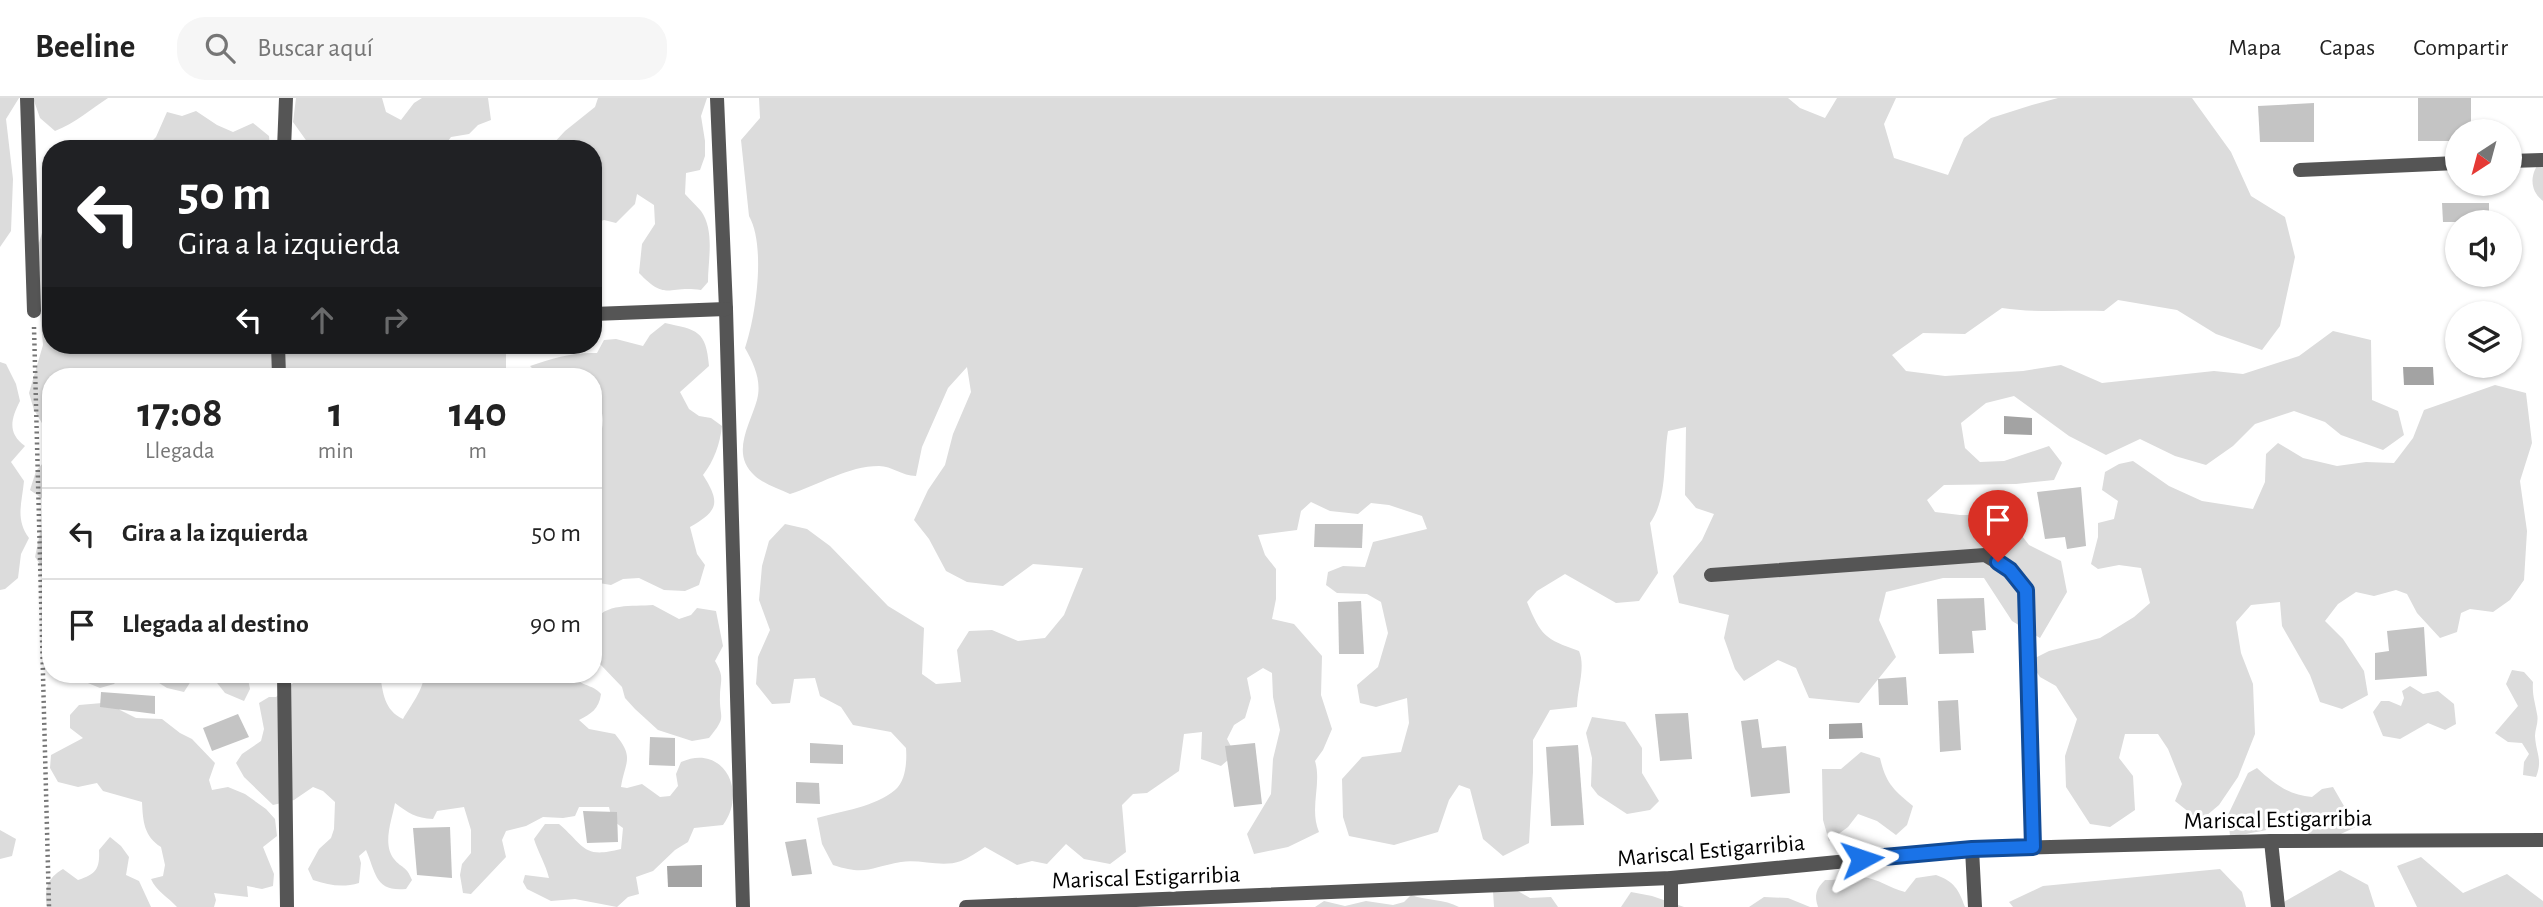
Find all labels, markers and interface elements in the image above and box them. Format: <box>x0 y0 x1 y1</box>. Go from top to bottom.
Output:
search box <box>177 17 667 80</box>
icon: search <box>201 29 239 67</box>
text: Beeline <box>35 31 135 64</box>
text: Buscar aquí <box>257 35 373 61</box>
text: Mapa <box>2228 36 2281 60</box>
text: Capas <box>2319 36 2375 60</box>
text: Compartir <box>2413 36 2508 60</box>
north arrow <box>2445 119 2522 196</box>
map controls <box>2445 119 2522 378</box>
icon: left <box>63 168 154 259</box>
text: 50 m <box>178 170 272 219</box>
button: sound <box>2445 210 2522 287</box>
text: Gira a la izquierda <box>178 228 400 260</box>
icon: left <box>230 301 268 339</box>
icon: ahead <box>303 301 341 339</box>
icon: right <box>376 301 414 339</box>
button: layers <box>2445 301 2522 378</box>
text: 17:08 <box>137 392 223 434</box>
text: 1 <box>328 392 343 434</box>
text: 140 <box>449 392 507 434</box>
text: Llegada <box>145 440 215 463</box>
text: min <box>318 440 354 463</box>
text: m <box>469 440 487 463</box>
pin <box>1968 490 2028 562</box>
icon: arrive <box>1979 501 2017 539</box>
icon: left <box>63 515 101 553</box>
text: Gira a la izquierda <box>122 520 308 546</box>
text: 50 m <box>531 520 581 546</box>
icon: arrive <box>63 606 101 644</box>
text: Llegada al destino <box>122 611 309 637</box>
text: 90 m <box>530 611 581 637</box>
street label: Mariscal Estigarribia <box>2184 806 2373 834</box>
position arrow <box>1825 822 1899 896</box>
street label: Mariscal Estigarribia <box>1616 831 1806 871</box>
street label: Mariscal Estigarribia <box>1051 863 1241 893</box>

